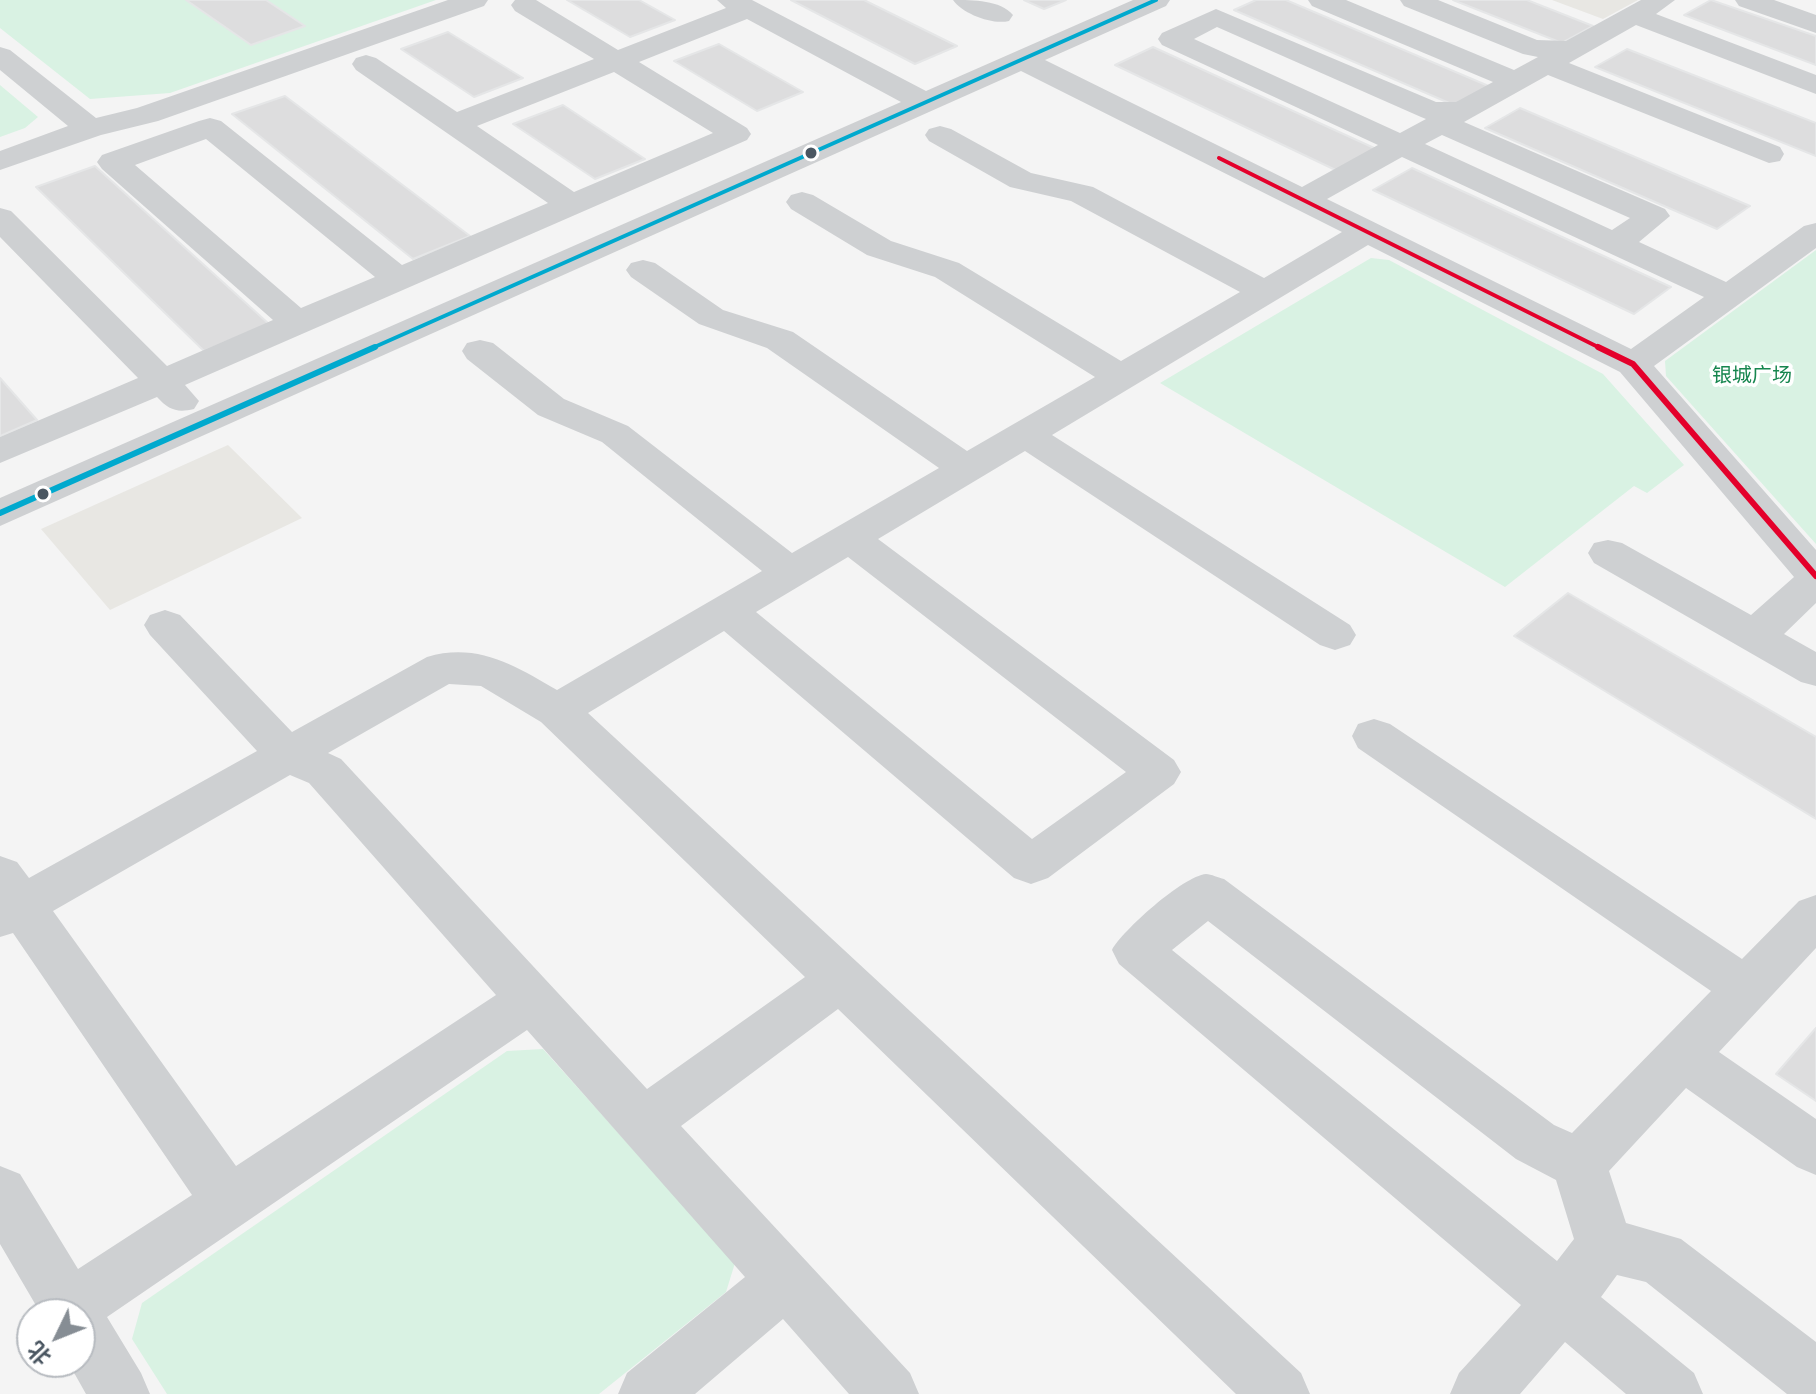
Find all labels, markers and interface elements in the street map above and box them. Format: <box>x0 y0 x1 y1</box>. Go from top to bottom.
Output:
unlabelled marker <box>803 145 819 161</box>
park label: 银城广场 <box>1712 364 1792 388</box>
unlabelled marker <box>35 486 51 502</box>
north arrow <box>16 1298 96 1378</box>
text: 北 <box>22 1336 57 1371</box>

